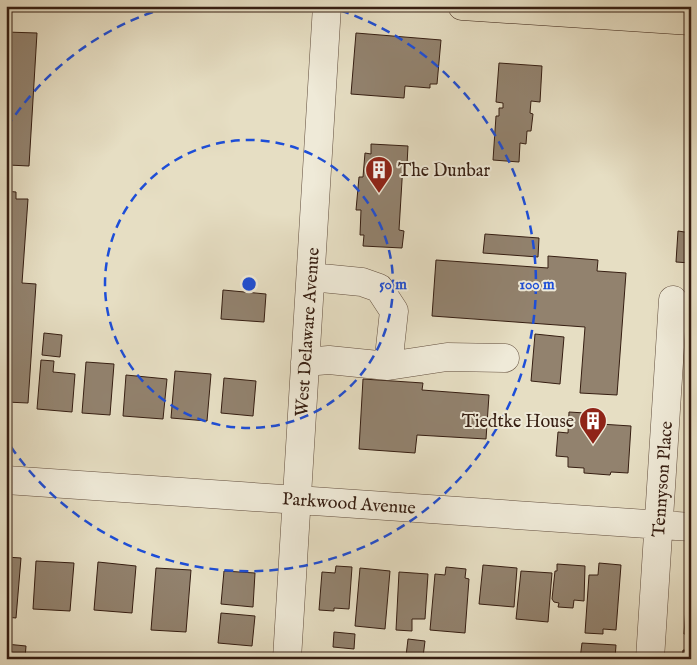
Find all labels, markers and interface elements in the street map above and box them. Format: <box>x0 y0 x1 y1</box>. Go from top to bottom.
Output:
building icon: The Dunbar <box>364 155 394 194</box>
place label: The Dunbar <box>398 160 491 183</box>
street label: West Delaware Avenue <box>291 247 326 417</box>
centre of rings <box>240 275 258 293</box>
text: 50 m <box>379 275 407 294</box>
text: 100 m <box>519 275 555 294</box>
building icon: Tiedtke House <box>578 406 608 445</box>
place label: Tiedtke House <box>462 411 574 434</box>
street label: Tennyson Place <box>648 420 679 538</box>
street label: Parkwood Avenue <box>281 488 416 521</box>

